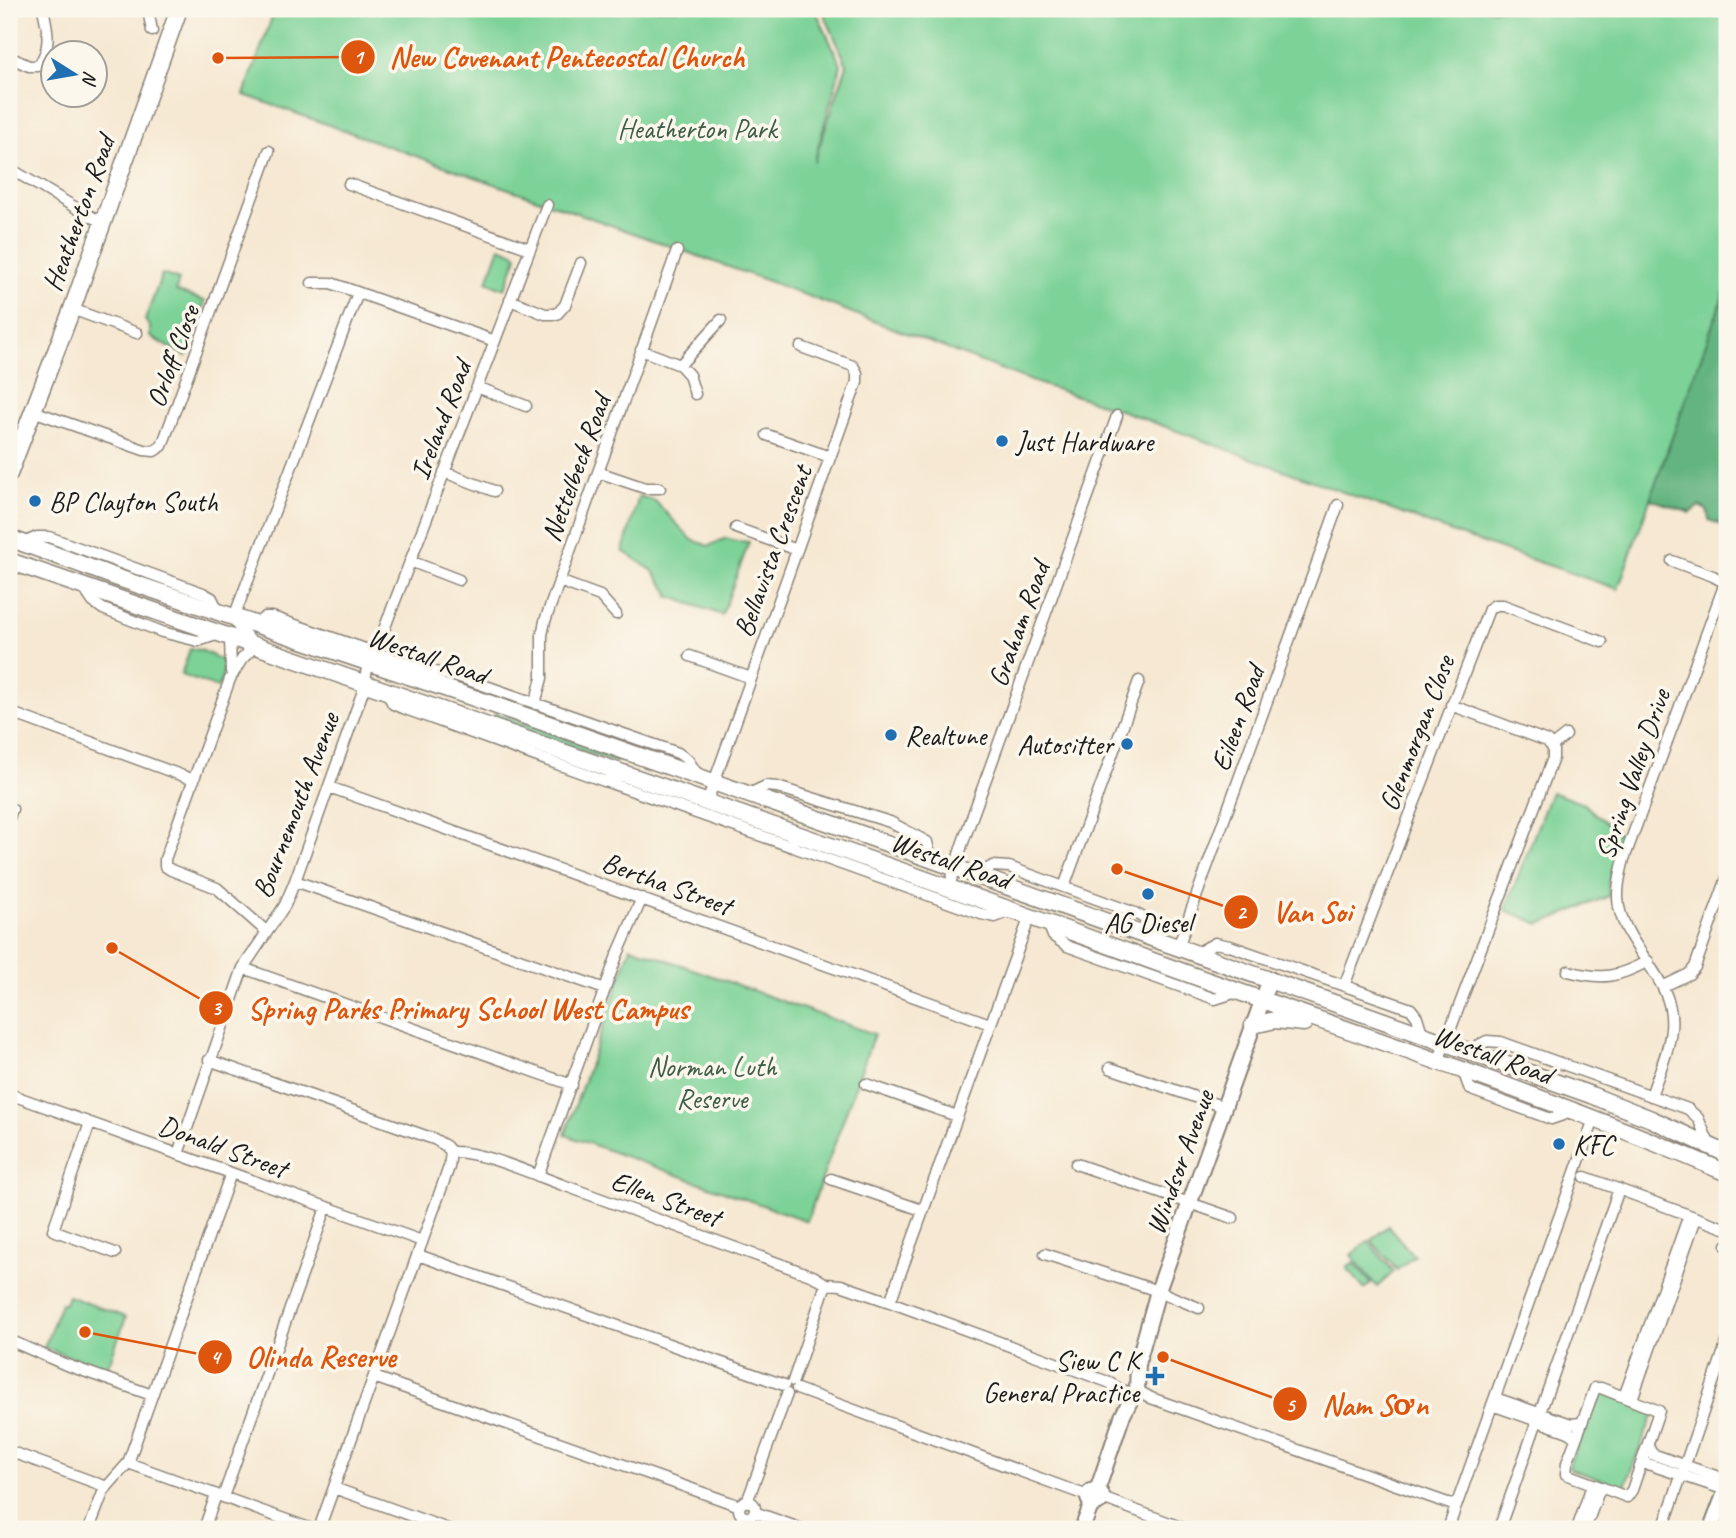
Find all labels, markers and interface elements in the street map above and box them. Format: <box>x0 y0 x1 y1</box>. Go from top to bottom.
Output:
callout: New Covenant Pentecostal Church <box>340 31 759 82</box>
north arrow <box>38 38 108 108</box>
text: New Covenant Pentecostal Church <box>390 38 746 76</box>
text: 1 <box>353 44 365 70</box>
text: N <box>76 69 103 88</box>
park label: Heatherton Park <box>618 111 779 146</box>
street label: Heatherton Road <box>34 127 124 296</box>
street label: Orloff Close <box>138 299 208 412</box>
street label: Ireland Road <box>402 352 481 484</box>
street label: Nettelbeck Road <box>533 386 620 546</box>
place label: Just Hardware <box>1014 424 1155 459</box>
marker: Just Hardware <box>994 433 1010 449</box>
street label: Bellavista Crescent <box>725 458 821 642</box>
place label: BP Clayton South <box>49 484 218 519</box>
marker: BP Clayton South <box>27 493 43 509</box>
street label: Graham Road <box>980 553 1059 691</box>
street label: Westall Road <box>364 619 496 693</box>
street label: Glenmorgan Close <box>1371 649 1463 816</box>
street label: Eileen Road <box>1202 657 1274 775</box>
street label: Spring Valley Drive <box>1587 683 1678 864</box>
street label: Bournemouth Avenue <box>244 706 348 903</box>
place label: Realtune <box>905 718 988 753</box>
marker: Realtune <box>883 727 899 743</box>
place label: Autositter <box>1017 727 1115 762</box>
marker: Autositter <box>1119 736 1135 752</box>
street label: Westall Road <box>887 824 1019 898</box>
street label: Bertha Street <box>598 844 740 924</box>
marker: AG Diesel <box>1140 886 1156 902</box>
callout: Van Soi <box>1224 886 1366 937</box>
text: Van Soi <box>1272 893 1356 931</box>
text: 2 <box>1236 899 1248 925</box>
place label: AG Diesel <box>1104 905 1197 940</box>
callout: Spring Parks Primary School West Campus <box>198 983 702 1034</box>
text: Spring Parks Primary School West Campus <box>248 990 692 1029</box>
text: 3 <box>211 995 223 1021</box>
street label: Westall Road <box>1429 1017 1561 1093</box>
park label: Norman Luth Reserve <box>648 1049 778 1116</box>
street label: Windsor Avenue <box>1137 1084 1222 1239</box>
street label: Donald Street <box>154 1107 295 1187</box>
place label: KFC <box>1573 1127 1617 1162</box>
marker: KFC <box>1551 1136 1567 1152</box>
street label: Ellen Street <box>606 1163 729 1236</box>
callout: Olinda Reserve <box>197 1331 410 1382</box>
text: Olinda Reserve <box>246 1338 398 1376</box>
place label: Siew C K General Practice <box>983 1343 1143 1410</box>
text: 4 <box>210 1344 222 1370</box>
marker: Siew C K General Practice <box>1145 1366 1165 1386</box>
callout: Nam Sơn <box>1273 1379 1442 1430</box>
text: Nam Sơn <box>1322 1386 1429 1424</box>
text: 5 <box>1285 1392 1296 1418</box>

